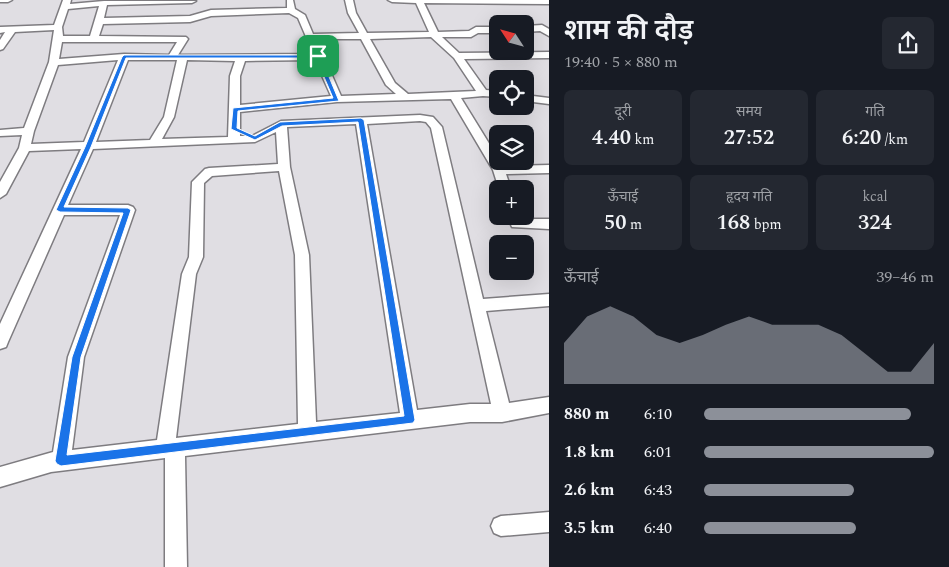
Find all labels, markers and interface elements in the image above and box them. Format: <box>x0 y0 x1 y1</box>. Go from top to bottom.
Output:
text: शाम की दौड़ <box>564 9 693 52</box>
north arrow <box>489 15 534 60</box>
map controls <box>489 15 534 280</box>
button: share <box>882 17 934 69</box>
pin <box>297 35 339 77</box>
icon: arrive <box>304 42 332 70</box>
text: 19:40 · 5 × 880 m <box>564 50 678 74</box>
button: locate <box>489 70 534 115</box>
text: दूरी <box>615 101 631 122</box>
text: समय <box>736 101 762 122</box>
text: गति <box>865 101 885 122</box>
text: 4.40 <box>592 122 631 154</box>
text: 27:52 <box>724 122 774 154</box>
text: 6:20 <box>842 122 881 154</box>
button: layers <box>489 125 534 170</box>
text: km <box>631 129 654 150</box>
text: /km <box>881 129 908 150</box>
button: + <box>489 180 534 225</box>
text: ऊँचाई <box>608 186 638 207</box>
text: हृदय गति <box>726 186 772 207</box>
text: kcal <box>862 186 888 207</box>
text: 50 <box>604 207 626 239</box>
text: 168 <box>716 207 750 239</box>
text: 324 <box>858 207 892 239</box>
text: m <box>626 214 642 235</box>
text: bpm <box>750 214 782 235</box>
button: − <box>489 235 534 280</box>
text: ऊँचाई <box>564 265 599 289</box>
text: 39–46 m <box>876 265 934 289</box>
text: 880 m <box>564 402 609 426</box>
text: 6:10 <box>644 402 672 426</box>
text: 1.8 km <box>564 440 614 464</box>
text: 6:01 <box>644 440 672 464</box>
text: 2.6 km <box>564 478 614 502</box>
text: 6:43 <box>644 478 672 502</box>
text: 3.5 km <box>564 516 614 540</box>
text: 6:40 <box>644 516 672 540</box>

